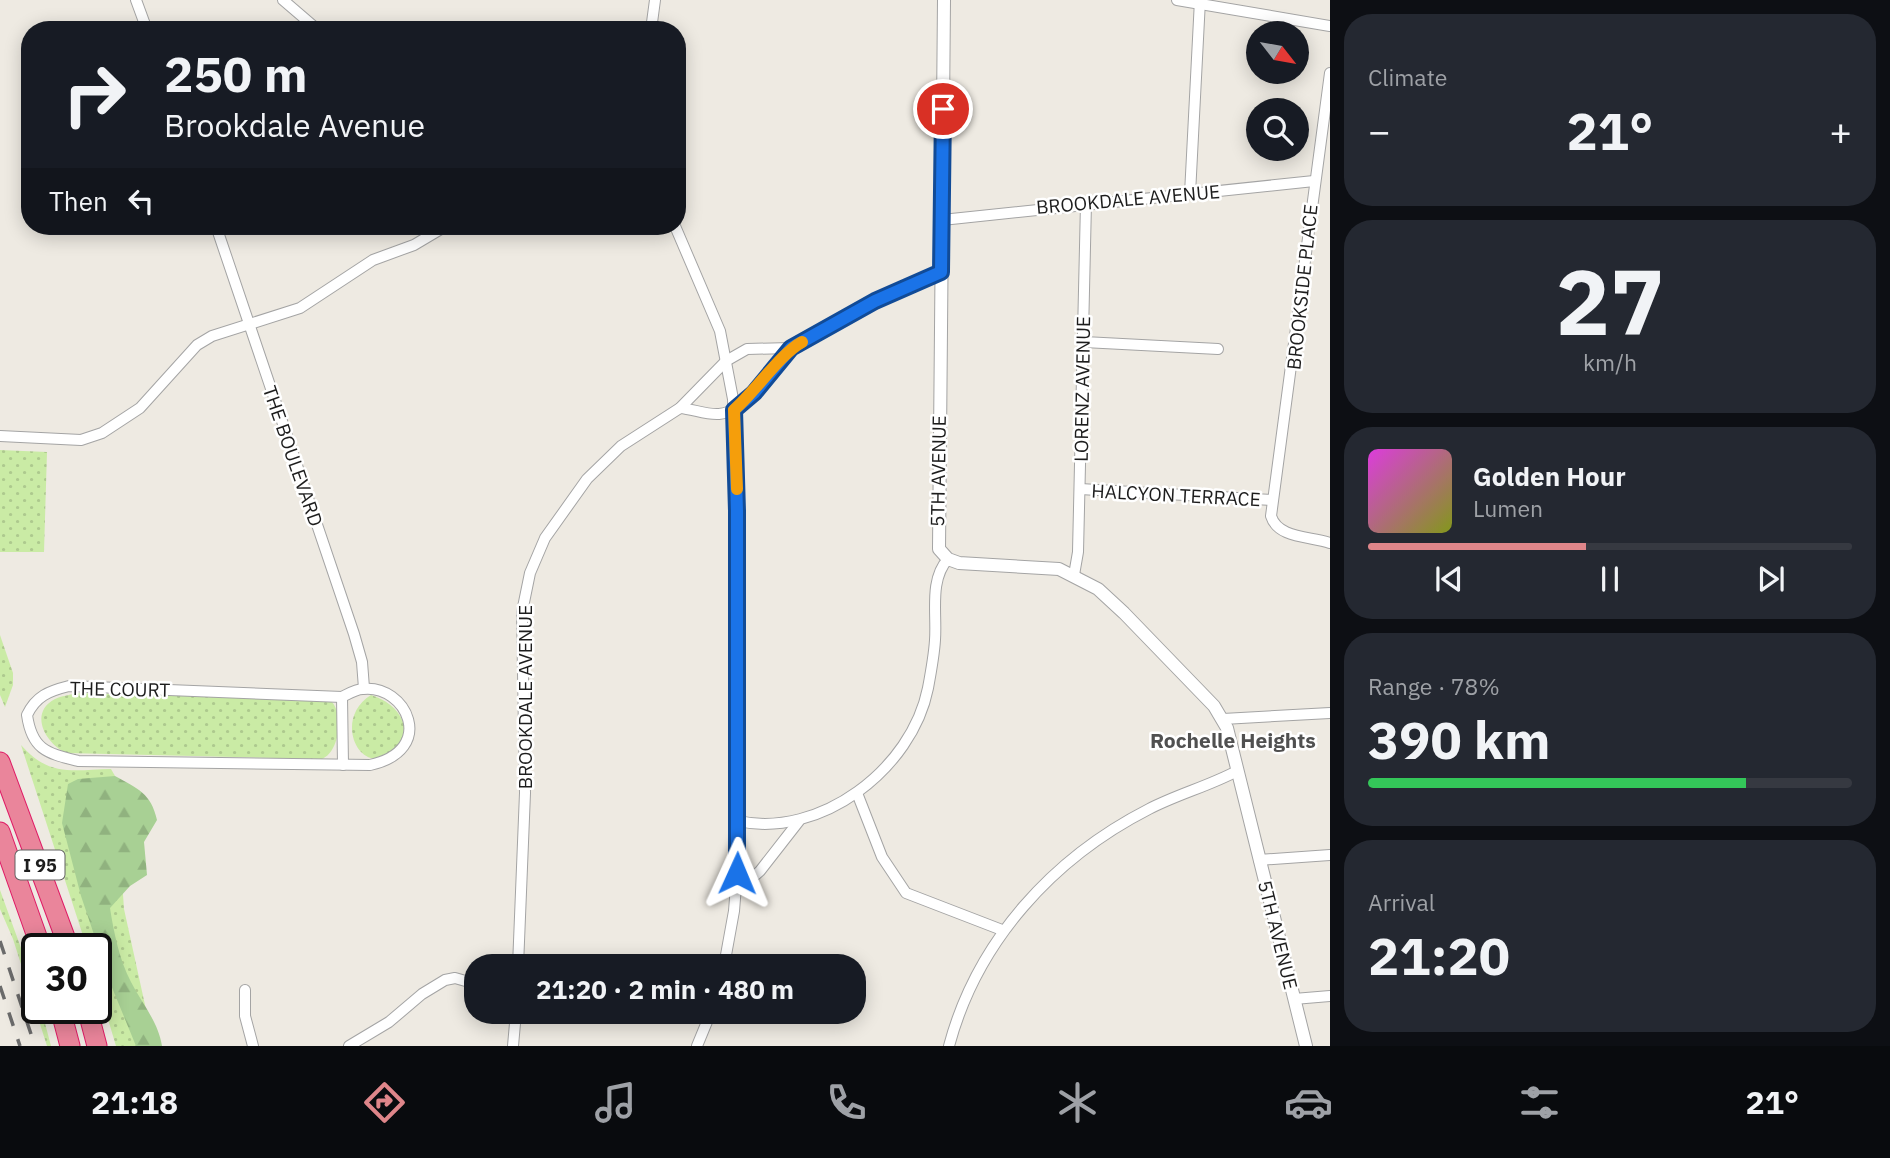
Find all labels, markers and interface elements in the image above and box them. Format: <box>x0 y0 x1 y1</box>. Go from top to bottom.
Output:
north arrow <box>1246 21 1309 84</box>
map controls <box>1246 21 1309 161</box>
text: 250 m <box>164 42 308 105</box>
icon: right <box>49 49 140 140</box>
text: Climate <box>1368 62 1447 92</box>
pin <box>913 79 973 139</box>
icon: arrive <box>924 90 962 128</box>
text: 21° <box>1567 97 1653 164</box>
button: search <box>1246 98 1309 161</box>
text: Brookdale Avenue <box>164 104 425 146</box>
text: − <box>1368 106 1391 155</box>
text: + <box>1829 106 1852 155</box>
street label: BROOKDALE AVENUE <box>1035 179 1221 219</box>
icon: left <box>122 182 160 220</box>
text: Then <box>49 184 108 218</box>
street label: BROOKSIDE PLACE <box>1281 203 1323 371</box>
text: 27 <box>1555 242 1665 360</box>
street label: LORENZ AVENUE <box>1069 316 1095 462</box>
text: km/h <box>1583 347 1637 377</box>
street label: THE BOULEVARD <box>258 383 328 529</box>
street label: 5TH AVENUE <box>925 415 951 527</box>
text: Golden Hour <box>1473 459 1626 493</box>
street label: HALCYON TERRACE <box>1091 479 1261 511</box>
text: Lumen <box>1473 493 1543 523</box>
icon: previous <box>1430 560 1468 598</box>
icon: pause <box>1591 560 1629 598</box>
icon: next <box>1752 560 1790 598</box>
street label: BROOKDALE AVENUE <box>513 605 537 789</box>
text: Range · 78% <box>1368 671 1500 701</box>
street label: THE COURT <box>70 676 170 702</box>
text: 390 km <box>1368 706 1550 773</box>
district label: Rochelle Heights <box>1150 726 1316 754</box>
position arrow <box>700 836 774 910</box>
road number: I 95 <box>16 850 64 880</box>
street label: 5TH AVENUE <box>1253 878 1303 992</box>
text: Arrival <box>1368 887 1435 917</box>
text: 21:20 <box>1368 922 1510 989</box>
speed limit sign: 30 <box>21 933 112 1024</box>
text: 21:20 · 2 min · 480 m <box>536 972 794 1006</box>
icon: directions <box>360 1078 409 1127</box>
icon: music <box>591 1078 640 1127</box>
icon: phone <box>822 1078 871 1127</box>
icon: climate <box>1053 1078 1102 1127</box>
icon: car <box>1284 1078 1333 1127</box>
icon: filters <box>1515 1078 1564 1127</box>
text: 21:18 <box>91 1081 178 1123</box>
text: 21° <box>1746 1081 1799 1123</box>

